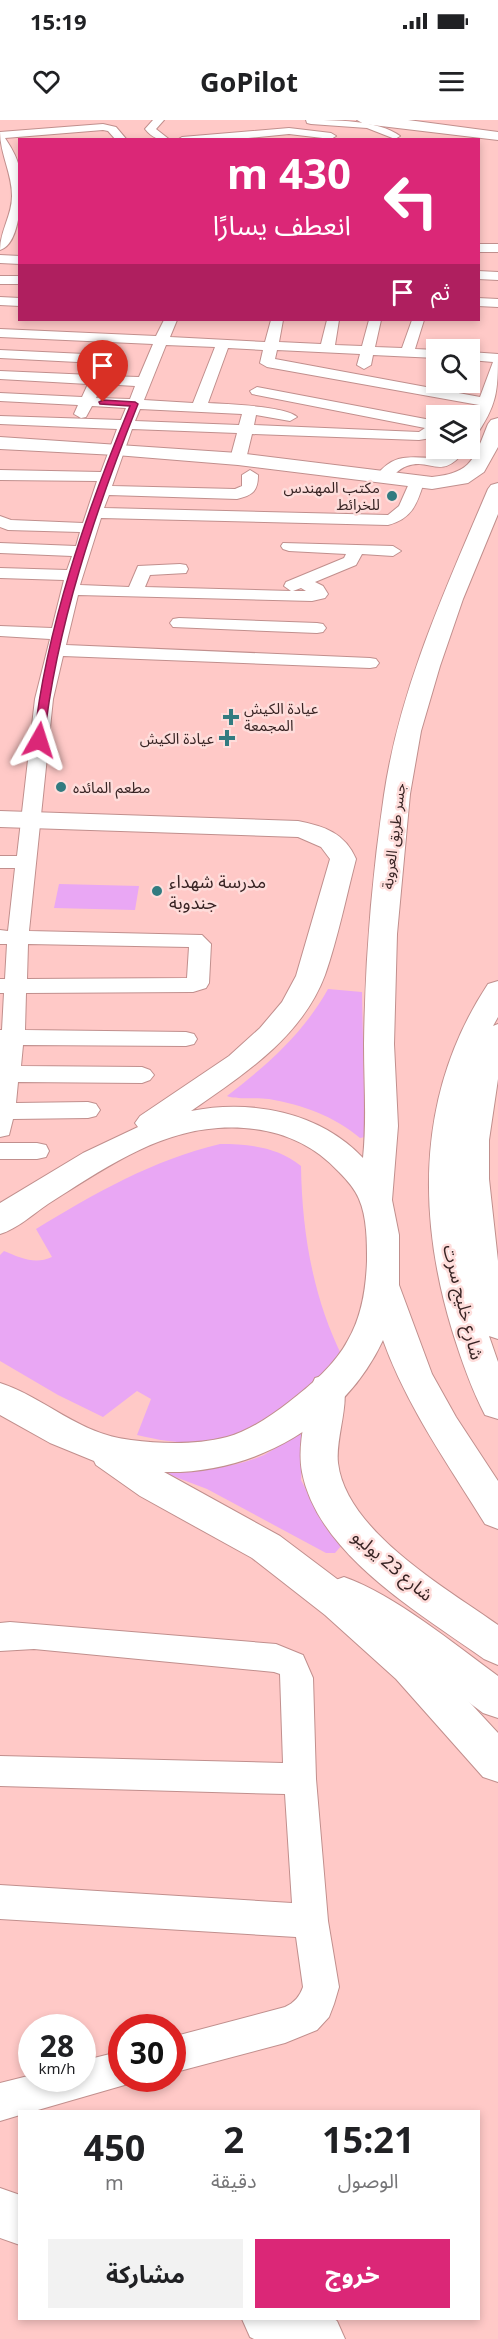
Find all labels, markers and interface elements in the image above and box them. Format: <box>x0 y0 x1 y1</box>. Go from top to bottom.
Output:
text: 15:19 <box>30 6 87 36</box>
text: GoPilot <box>200 63 298 100</box>
icon: heart <box>30 65 63 98</box>
icon: menu <box>435 65 468 98</box>
text: 430 m <box>227 144 351 201</box>
icon: left <box>372 162 450 240</box>
text: انعطف يسارًا <box>213 206 351 243</box>
icon: arrive <box>386 276 419 309</box>
text: ثم <box>431 276 450 306</box>
map controls <box>426 339 480 459</box>
button: search <box>426 339 480 393</box>
pin <box>77 340 128 402</box>
icon: arrive <box>86 349 119 382</box>
button: layers <box>426 405 480 459</box>
place label: مكتب المهندس للخرائط <box>284 477 380 514</box>
marker: مكتب المهندس للخرائط <box>385 489 399 503</box>
place label: عيادة الكيش المجمعة <box>244 698 319 735</box>
position arrow <box>7 708 71 772</box>
marker: عيادة الكيش المجمعة <box>222 708 240 726</box>
place label: عيادة الكيش <box>140 728 214 748</box>
marker: عيادة الكيش <box>218 729 236 747</box>
place label: مطعم المائده <box>73 777 150 799</box>
marker: مطعم المائده <box>54 780 68 794</box>
street label: جسر طريق العروبة <box>377 782 410 890</box>
place label: مدرسة شهداء جندوبة <box>169 869 266 914</box>
marker: مدرسة شهداء جندوبة <box>150 884 164 898</box>
street label: شارع خليج سرت <box>435 1242 490 1363</box>
street label: شارع 23 يوليو <box>346 1524 439 1608</box>
speed limit sign: 30 <box>108 2014 186 2092</box>
text: 28 <box>40 2025 74 2066</box>
text: km/h <box>39 2058 75 2078</box>
text: 2 <box>223 2115 244 2164</box>
text: 15:21 <box>322 2115 414 2164</box>
text: 450 <box>84 2123 145 2172</box>
text: دقيقة <box>211 2167 256 2194</box>
text: الوصول <box>338 2167 399 2194</box>
text: m <box>105 2169 124 2196</box>
button: مشاركة <box>48 2239 243 2308</box>
button: خروج <box>255 2239 450 2308</box>

